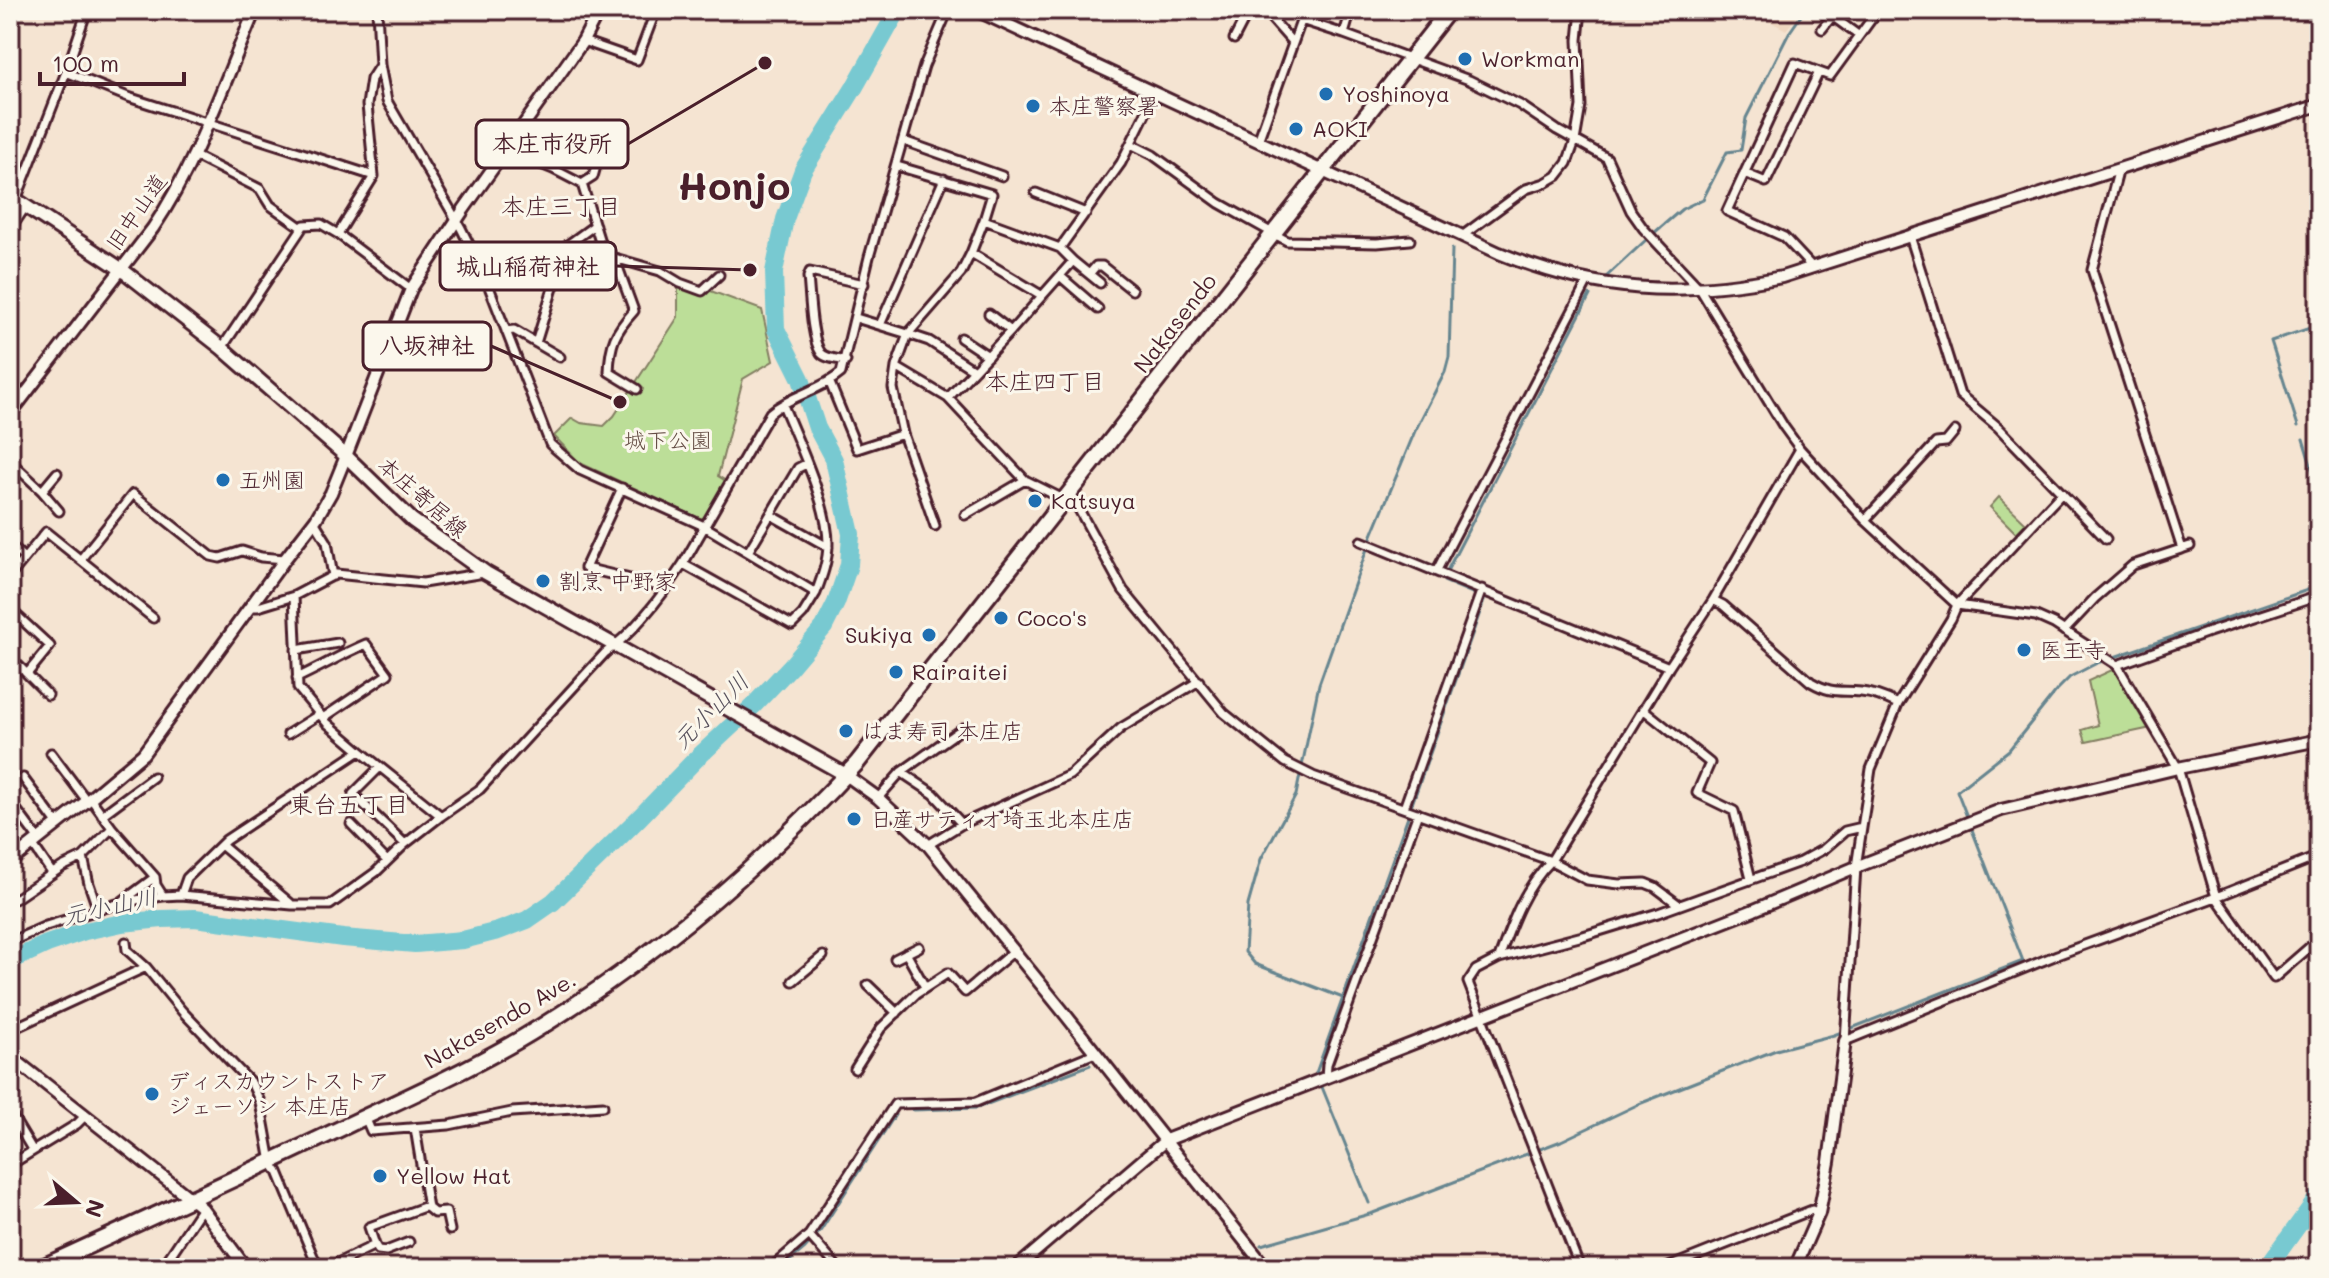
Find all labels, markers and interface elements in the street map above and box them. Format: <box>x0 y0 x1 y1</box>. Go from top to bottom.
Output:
scale bar <box>40 36 184 86</box>
place label: Workman <box>1481 44 1580 73</box>
text: 100 m <box>52 47 119 78</box>
marker: Workman <box>1456 50 1474 68</box>
place label: Yoshinoya <box>1342 79 1450 108</box>
marker: Yoshinoya <box>1317 85 1335 103</box>
place label: 本庄警察署 <box>1049 91 1159 120</box>
marker: 本庄警察署 <box>1024 97 1042 115</box>
place label: AOKI <box>1312 114 1368 143</box>
callout: 本庄市役所 <box>476 120 628 168</box>
marker: AOKI <box>1287 120 1305 138</box>
text: 本庄市役所 <box>492 127 612 158</box>
district label: Honjo <box>678 160 790 210</box>
street label: 旧中山道 <box>98 167 173 256</box>
district label: 本庄三丁目 <box>501 190 621 221</box>
callout: 城山稲荷神社 <box>440 242 616 290</box>
text: 城山稲荷神社 <box>456 250 600 281</box>
street label: Nakasendo <box>1127 267 1223 378</box>
callout: 八坂神社 <box>363 322 491 370</box>
text: 八坂神社 <box>379 329 475 360</box>
district label: 本庄四丁目 <box>985 365 1105 396</box>
park label: 城下公園 <box>624 425 712 454</box>
street label: 本庄寄居線 <box>372 450 474 544</box>
place label: 五州園 <box>239 465 305 494</box>
marker: 五州園 <box>214 471 232 489</box>
place label: Katsuya <box>1051 486 1136 515</box>
marker: Katsuya <box>1026 492 1044 510</box>
place label: 割烹 中野家 <box>559 566 676 595</box>
marker: 割烹 中野家 <box>534 572 552 590</box>
place label: Coco's <box>1017 603 1087 632</box>
marker: Coco's <box>992 609 1010 627</box>
place label: Sukiya <box>845 620 913 649</box>
marker: Sukiya <box>920 626 938 644</box>
place label: 医王寺 <box>2040 635 2106 664</box>
marker: 医王寺 <box>2015 641 2033 659</box>
place label: Rairaitei <box>912 657 1008 686</box>
marker: Rairaitei <box>887 663 905 681</box>
water label: 元小山川 <box>665 665 755 755</box>
place label: はま寿司 本庄店 <box>862 716 1023 745</box>
marker: はま寿司 本庄店 <box>837 722 855 740</box>
district label: 東台五丁目 <box>289 788 409 819</box>
place label: 日産サティオ埼玉北本庄店 <box>870 804 1134 833</box>
marker: 日産サティオ埼玉北本庄店 <box>845 810 863 828</box>
water label: 元小山川 <box>60 880 160 931</box>
street label: Nakasendo Ave. <box>419 964 581 1075</box>
place label: ディスカウントストア ジェーソン 本庄店 <box>168 1066 390 1120</box>
marker: ディスカウントストア ジェーソン 本庄店 <box>143 1085 161 1103</box>
place label: Yellow Hat <box>396 1161 511 1190</box>
north arrow <box>36 1162 116 1242</box>
marker: Yellow Hat <box>371 1167 389 1185</box>
text: N <box>79 1196 112 1221</box>

